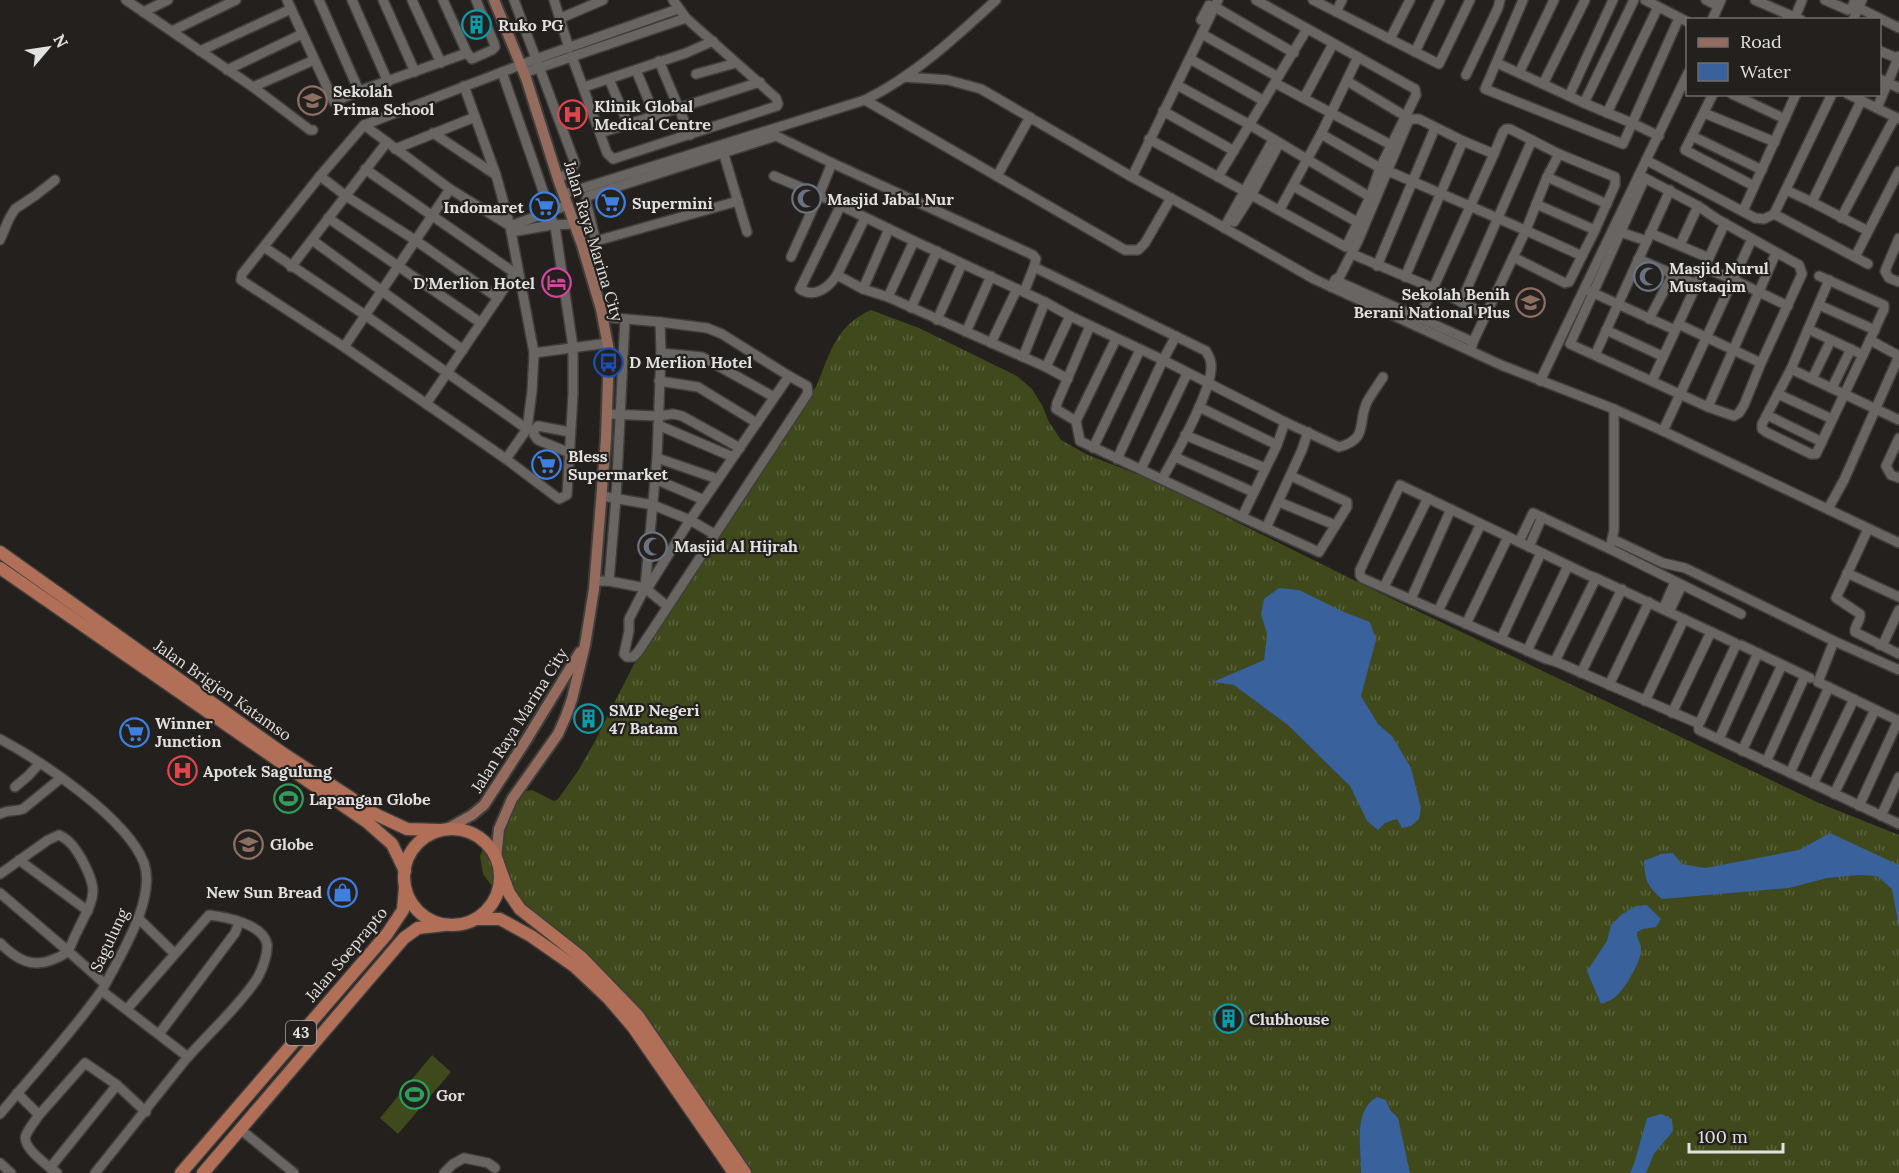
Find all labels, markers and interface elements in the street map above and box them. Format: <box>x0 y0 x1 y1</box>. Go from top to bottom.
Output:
building icon: Ruko PG <box>461 9 493 41</box>
place label: Ruko PG <box>498 15 563 35</box>
north arrow <box>18 18 78 78</box>
legend <box>1686 18 1881 96</box>
text: N <box>49 30 73 51</box>
text: Road <box>1740 30 1782 53</box>
text: Water <box>1740 60 1791 83</box>
place label: Sekolah Prima School <box>333 81 434 119</box>
school or university icon: Sekolah Prima School <box>296 84 328 116</box>
place label: Klinik Global Medical Centre <box>594 96 711 134</box>
hospital icon: Klinik Global Medical Centre <box>557 99 589 131</box>
street label: Jalan Raya Marina City <box>560 157 628 324</box>
mosque icon: Masjid Jabal Nur <box>790 183 822 215</box>
supermarket icon: Supermini <box>595 187 627 219</box>
place label: Masjid Jabal Nur <box>827 189 954 209</box>
supermarket icon: Indomaret <box>529 191 561 223</box>
place label: Supermini <box>632 193 713 213</box>
place label: Indomaret <box>443 197 524 217</box>
place label: Masjid Nurul Mustaqim <box>1669 258 1769 296</box>
mosque icon: Masjid Nurul Mustaqim <box>1632 261 1664 293</box>
hotel icon: D'Merlion Hotel <box>540 267 572 299</box>
place label: D'Merlion Hotel <box>413 273 535 293</box>
place label: Sekolah Benih Berani National Plus <box>1353 284 1510 322</box>
school or university icon: Sekolah Benih Berani National Plus <box>1515 287 1547 319</box>
bus stop icon: D Merlion Hotel <box>592 346 624 378</box>
place label: D Merlion Hotel <box>629 352 752 372</box>
place label: Bless Supermarket <box>568 446 669 484</box>
supermarket icon: Bless Supermarket <box>531 449 563 481</box>
mosque icon: Masjid Al Hijrah <box>637 530 669 562</box>
place label: Masjid Al Hijrah <box>674 536 798 556</box>
street label: Jalan Brigjen Katamso <box>150 634 295 745</box>
street label: Jalan Raya Marina City <box>466 644 572 797</box>
place label: SMP Negeri 47 Batam <box>609 700 699 738</box>
building icon: SMP Negeri 47 Batam <box>572 703 604 735</box>
place label: Winner Junction <box>155 713 221 751</box>
supermarket icon: Winner Junction <box>118 716 150 748</box>
hospital icon: Apotek Sagulung <box>166 755 198 787</box>
place label: Apotek Sagulung <box>203 761 333 781</box>
sports icon: Lapangan Globe <box>272 783 304 815</box>
place label: Lapangan Globe <box>309 789 431 809</box>
school or university icon: Globe <box>233 828 265 860</box>
place label: Globe <box>270 834 314 854</box>
shop icon: New Sun Bread <box>327 876 359 908</box>
place label: New Sun Bread <box>206 882 322 902</box>
street label: Jalan Soeprapto <box>300 903 391 1006</box>
street label: Sagulung <box>86 904 133 975</box>
building icon: Clubhouse <box>1212 1003 1244 1035</box>
place label: Clubhouse <box>1249 1009 1330 1029</box>
road number: 43 <box>286 1021 316 1045</box>
sports icon: Gor <box>399 1079 431 1111</box>
place label: Gor <box>436 1085 465 1105</box>
scale bar <box>1689 1116 1784 1154</box>
text: 100 m <box>1698 1125 1748 1148</box>

